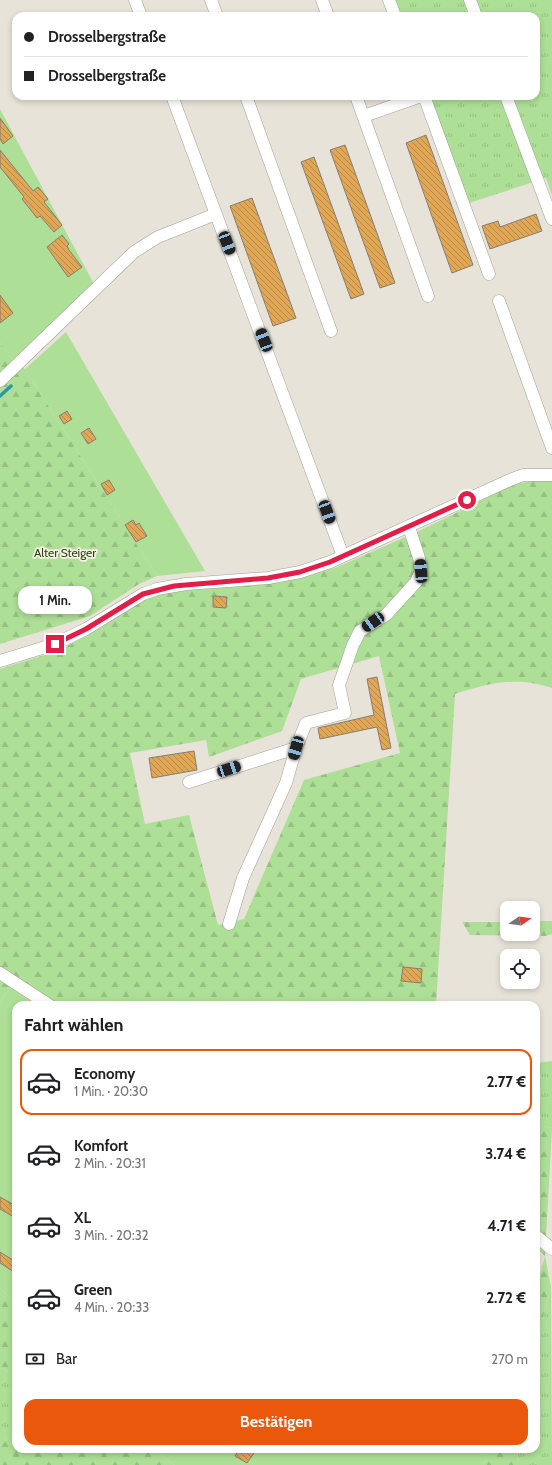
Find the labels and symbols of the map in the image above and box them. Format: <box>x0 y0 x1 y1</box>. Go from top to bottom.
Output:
car <box>217 230 237 256</box>
car <box>254 327 274 353</box>
route start <box>458 491 476 509</box>
car <box>317 499 337 525</box>
park label: Alter Steiger <box>34 545 96 560</box>
car <box>414 559 428 583</box>
callout: 1 Min. <box>18 586 92 614</box>
car <box>360 610 386 634</box>
route end <box>46 635 64 653</box>
car <box>287 735 305 761</box>
car <box>216 760 242 778</box>
north arrow <box>500 901 540 941</box>

